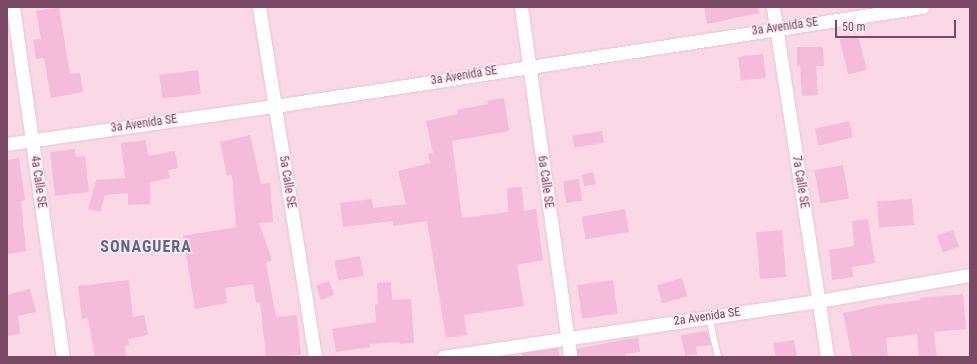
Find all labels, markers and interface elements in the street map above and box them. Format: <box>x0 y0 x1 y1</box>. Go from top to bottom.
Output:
scale bar <box>837 12 958 38</box>
street label: 3a Avenida SE <box>751 15 819 39</box>
text: 50 m <box>842 20 866 34</box>
street label: 3a Avenida SE <box>430 64 498 88</box>
street label: 3a Avenida SE <box>110 112 178 136</box>
street label: 4a Calle SE <box>27 155 49 209</box>
street label: 5a Calle SE <box>276 155 298 209</box>
street label: 6a Calle SE <box>534 155 556 209</box>
street label: 7a Calle SE <box>789 155 811 209</box>
district label: SONAGUERA <box>100 237 192 257</box>
street label: 2a Avenida SE <box>673 305 741 329</box>

